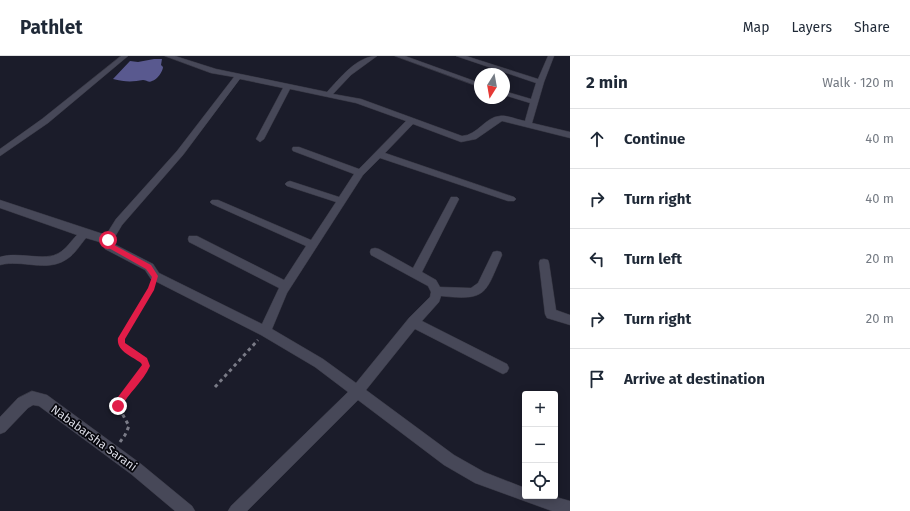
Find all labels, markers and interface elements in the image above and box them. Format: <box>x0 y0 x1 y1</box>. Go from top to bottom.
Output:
text: Pathlet <box>20 16 83 39</box>
text: Map <box>743 19 769 36</box>
text: Layers <box>791 19 832 36</box>
text: Share <box>854 19 890 36</box>
north arrow <box>474 68 510 104</box>
text: 2 min <box>586 72 628 93</box>
text: Walk · 120 m <box>822 75 894 90</box>
icon: ahead <box>586 128 608 150</box>
text: Continue <box>624 130 685 148</box>
text: 40 m <box>865 131 894 146</box>
icon: right <box>586 188 608 210</box>
text: Turn right <box>624 190 691 208</box>
text: 40 m <box>865 191 894 206</box>
route start <box>99 231 117 249</box>
icon: left <box>586 248 608 270</box>
text: Turn left <box>624 250 682 268</box>
text: 20 m <box>866 251 894 266</box>
icon: right <box>586 308 608 330</box>
text: Turn right <box>624 310 691 328</box>
text: 20 m <box>866 311 894 326</box>
icon: arrive <box>586 368 608 390</box>
text: Arrive at destination <box>624 370 765 388</box>
map controls <box>522 391 558 499</box>
button: + <box>522 391 558 427</box>
route end <box>109 397 127 415</box>
street label: Nababarsha Sarani <box>48 402 140 474</box>
button: − <box>522 427 558 463</box>
button: locate <box>522 463 558 499</box>

